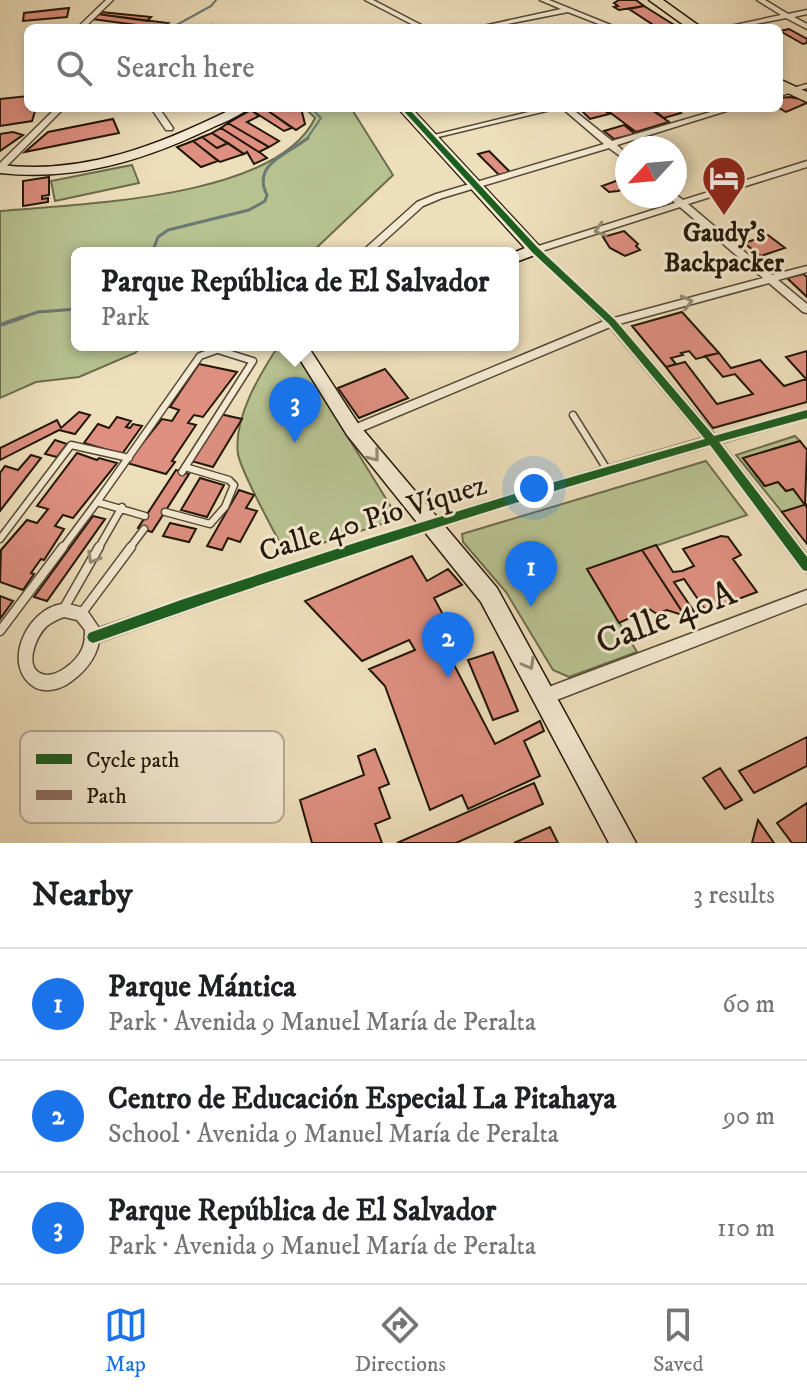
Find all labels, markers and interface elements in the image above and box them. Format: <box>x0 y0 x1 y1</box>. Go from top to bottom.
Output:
search box <box>24 24 783 112</box>
icon: search <box>52 46 96 90</box>
text: Search here <box>116 50 255 87</box>
north arrow <box>615 136 687 208</box>
hotel icon: Gaudy's Backpacker <box>700 154 748 217</box>
place label: Gaudy's Backpacker <box>664 217 784 280</box>
one-way arrow <box>593 221 607 237</box>
popup <box>71 247 519 351</box>
text: Parque República de El Salvador <box>101 264 489 301</box>
one-way arrow <box>679 294 693 311</box>
text: Park <box>101 301 149 334</box>
pin: 3 <box>269 377 321 443</box>
one-way arrow <box>364 447 379 461</box>
street label: Calle 40 Pío Víquez <box>255 467 491 571</box>
your location <box>514 468 554 508</box>
pin: 1 <box>505 541 557 607</box>
one-way arrow <box>87 549 103 564</box>
street label: Calle 40A <box>590 570 743 665</box>
pin: 2 <box>422 612 474 678</box>
one-way arrow <box>519 656 534 670</box>
legend <box>20 731 284 823</box>
text: Cycle path <box>86 747 180 774</box>
text: Path <box>86 783 127 810</box>
text: Nearby <box>32 874 133 916</box>
text: 3 results <box>693 879 775 912</box>
text: Parque Mántica <box>108 969 296 1006</box>
text: 1 <box>53 988 63 1021</box>
text: 60 m <box>722 988 775 1021</box>
text: Park · Avenida 9 Manuel María de Peralta <box>108 1006 536 1039</box>
text: Centro de Educación Especial La Pitahaya <box>108 1081 616 1118</box>
text: 2 <box>52 1100 64 1133</box>
text: 90 m <box>723 1100 775 1133</box>
text: School · Avenida 9 Manuel María de Peralta <box>108 1118 559 1151</box>
text: Parque República de El Salvador <box>108 1193 496 1230</box>
text: 3 <box>53 1212 63 1245</box>
text: 110 m <box>717 1212 775 1245</box>
text: Park · Avenida 9 Manuel María de Peralta <box>108 1230 536 1263</box>
tab: Map <box>104 1303 148 1378</box>
tab: Directions <box>355 1303 446 1378</box>
tab: Saved <box>653 1303 703 1378</box>

